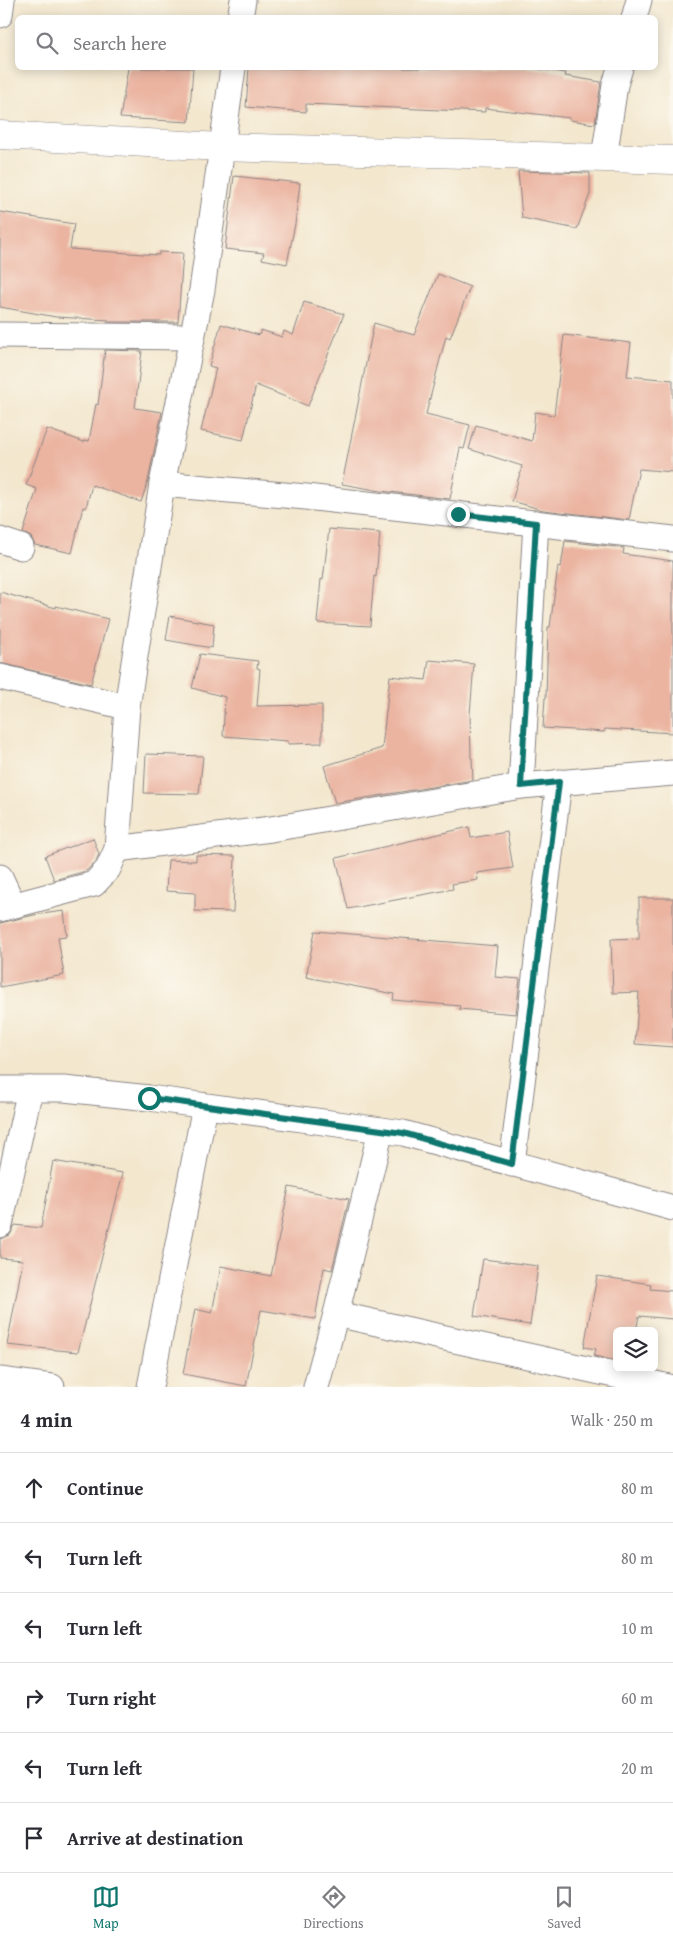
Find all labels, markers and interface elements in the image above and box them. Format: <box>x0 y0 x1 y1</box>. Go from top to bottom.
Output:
search box <box>15 15 658 70</box>
icon: search <box>33 29 61 57</box>
text: Search here <box>73 29 167 57</box>
route end <box>447 503 470 526</box>
route start <box>138 1087 161 1110</box>
map controls <box>613 1327 658 1372</box>
button: layers <box>613 1327 658 1372</box>
text: 4 min <box>20 1404 72 1435</box>
text: Walk · 250 m <box>570 1408 653 1432</box>
icon: ahead <box>20 1474 48 1502</box>
text: Continue <box>67 1474 144 1502</box>
text: 80 m <box>621 1476 653 1500</box>
icon: left <box>20 1544 48 1572</box>
text: Turn left <box>67 1544 142 1572</box>
text: 80 m <box>621 1546 653 1570</box>
icon: left <box>20 1614 48 1642</box>
text: Turn left <box>67 1614 142 1642</box>
text: 10 m <box>621 1616 653 1640</box>
icon: right <box>20 1684 48 1712</box>
text: Turn right <box>67 1684 156 1712</box>
text: 60 m <box>621 1686 653 1710</box>
icon: left <box>20 1754 48 1782</box>
text: Turn left <box>67 1754 142 1782</box>
text: 20 m <box>621 1756 653 1780</box>
icon: arrive <box>20 1824 48 1852</box>
text: Arrive at destination <box>67 1824 243 1852</box>
tab: Map <box>92 1883 120 1933</box>
tab: Directions <box>303 1883 364 1933</box>
tab: Saved <box>547 1883 581 1933</box>

